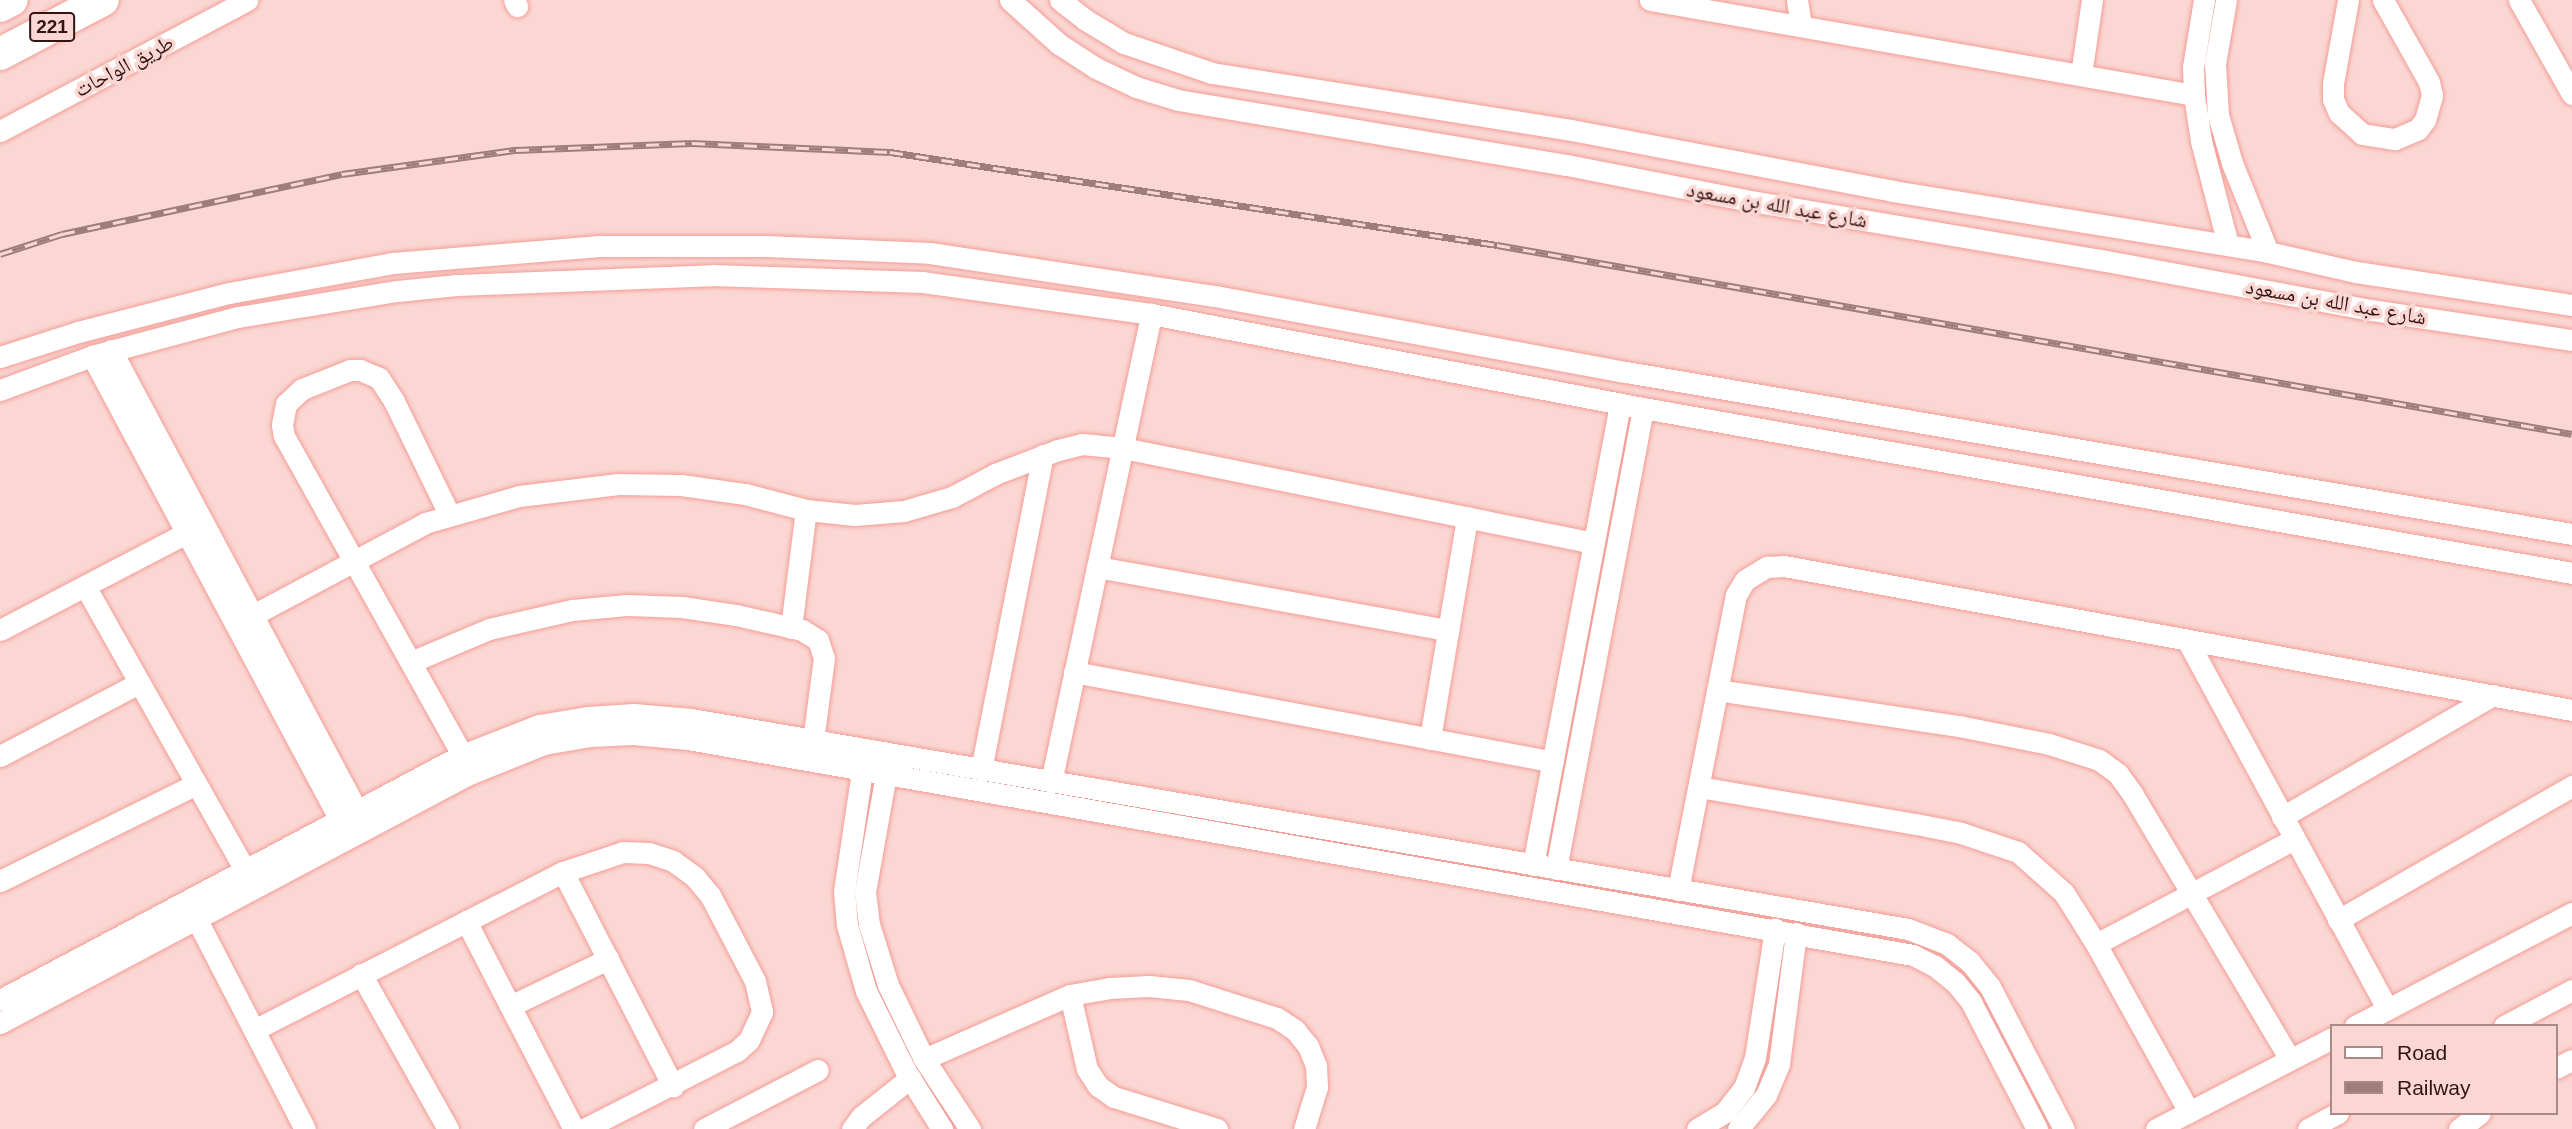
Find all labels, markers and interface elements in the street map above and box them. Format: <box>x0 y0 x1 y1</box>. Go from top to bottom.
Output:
road number: 221 <box>28 12 76 42</box>
street label: طريق الواحات <box>70 30 178 102</box>
street label: شارع عبد الله بن مسعود <box>1685 177 1869 233</box>
street label: شارع عبد الله بن مسعود <box>2244 274 2428 330</box>
legend <box>2330 1024 2558 1115</box>
text: Road <box>2397 1041 2447 1064</box>
text: Railway <box>2397 1076 2471 1099</box>

